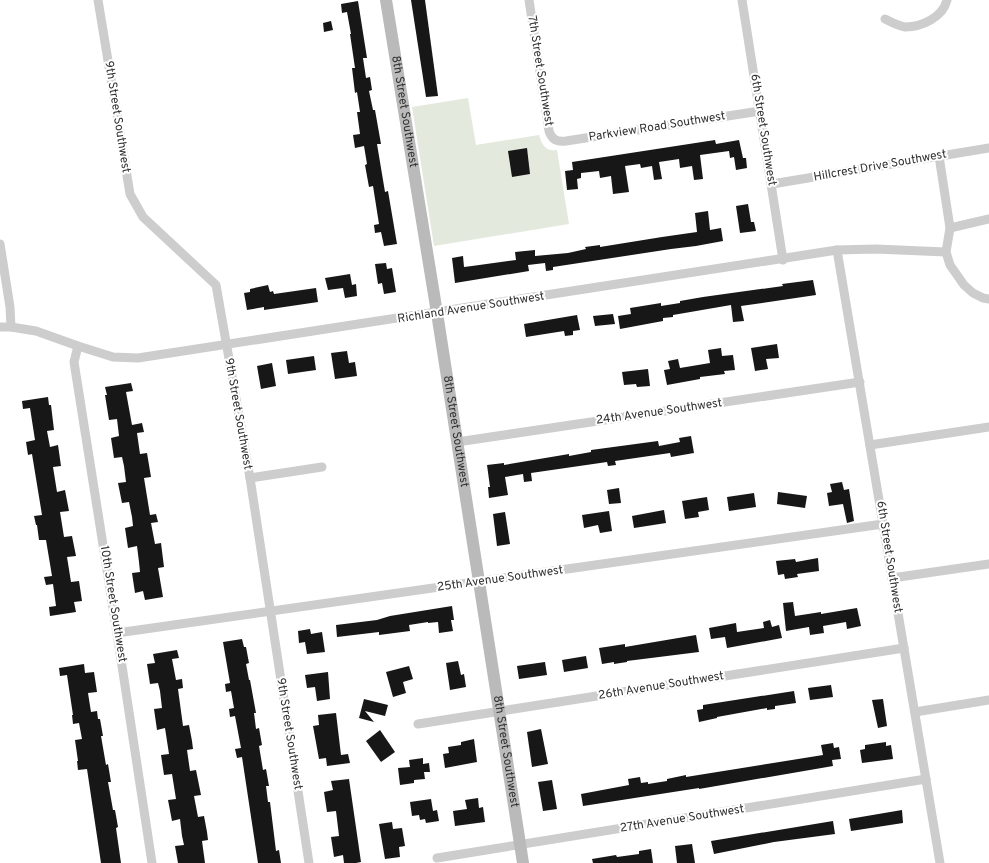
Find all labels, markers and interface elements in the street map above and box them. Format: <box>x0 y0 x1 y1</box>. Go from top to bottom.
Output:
street label: 7th Street Southwest <box>523 15 557 127</box>
street label: 8th Street Southwest <box>387 54 421 169</box>
street label: 9th Street Southwest <box>100 60 134 174</box>
street label: 6th Street Southwest <box>746 73 780 187</box>
street label: Parkview Road Southwest <box>587 108 727 146</box>
street label: Hillcrest Drive Southwest <box>812 146 948 186</box>
street label: Richland Avenue Southwest <box>396 288 546 328</box>
street label: 9th Street Southwest <box>220 357 256 471</box>
street label: 8th Street Southwest <box>439 374 472 489</box>
street label: 24th Avenue Southwest <box>595 395 723 429</box>
street label: 6th Street Southwest <box>872 500 906 614</box>
street label: 10th Street Southwest <box>96 544 130 664</box>
street label: 25th Avenue Southwest <box>436 562 564 596</box>
street label: 26th Avenue Southwest <box>597 668 725 704</box>
street label: 9th Street Southwest <box>272 677 306 791</box>
street label: 8th Street Southwest <box>489 694 522 809</box>
street label: 27th Avenue Southwest <box>619 801 745 837</box>

